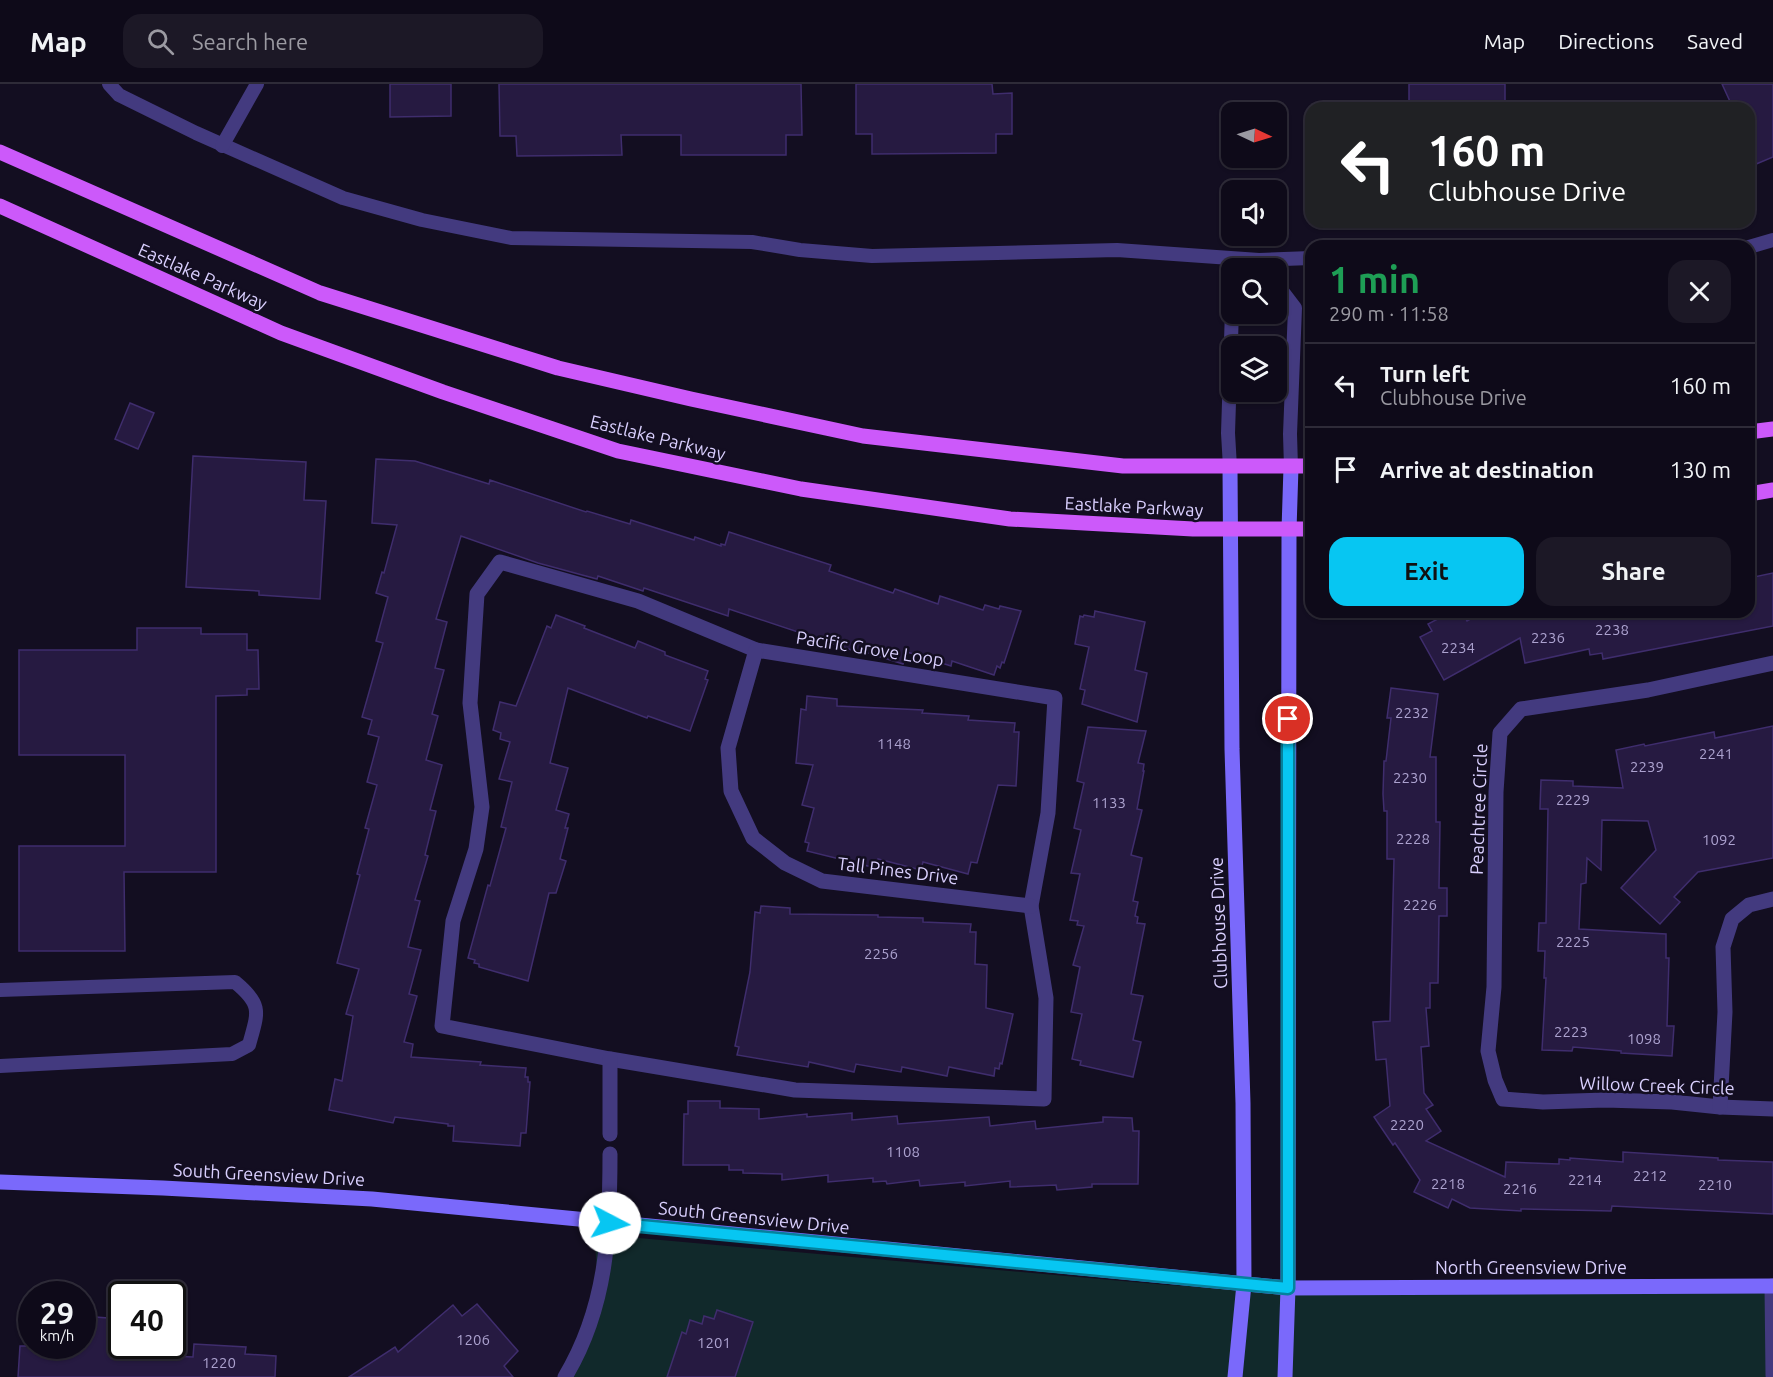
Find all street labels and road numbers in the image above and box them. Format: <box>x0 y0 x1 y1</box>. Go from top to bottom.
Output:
street label: Eastlake Parkway <box>136 239 271 313</box>
street label: Eastlake Parkway <box>588 411 728 464</box>
street label: Eastlake Parkway <box>1064 492 1204 520</box>
street label: Pacific Grove Loop <box>795 626 945 670</box>
street label: Peachtree Circle <box>1466 743 1490 875</box>
street label: Tall Pines Drive <box>836 853 960 887</box>
street label: Clubhouse Drive <box>1206 857 1230 989</box>
street label: Willow Creek Circle <box>1579 1072 1735 1098</box>
street label: South Greensview Drive <box>173 1159 365 1189</box>
street label: South Greensview Drive <box>657 1197 851 1237</box>
street label: North Greensview Drive <box>1435 1257 1627 1277</box>

